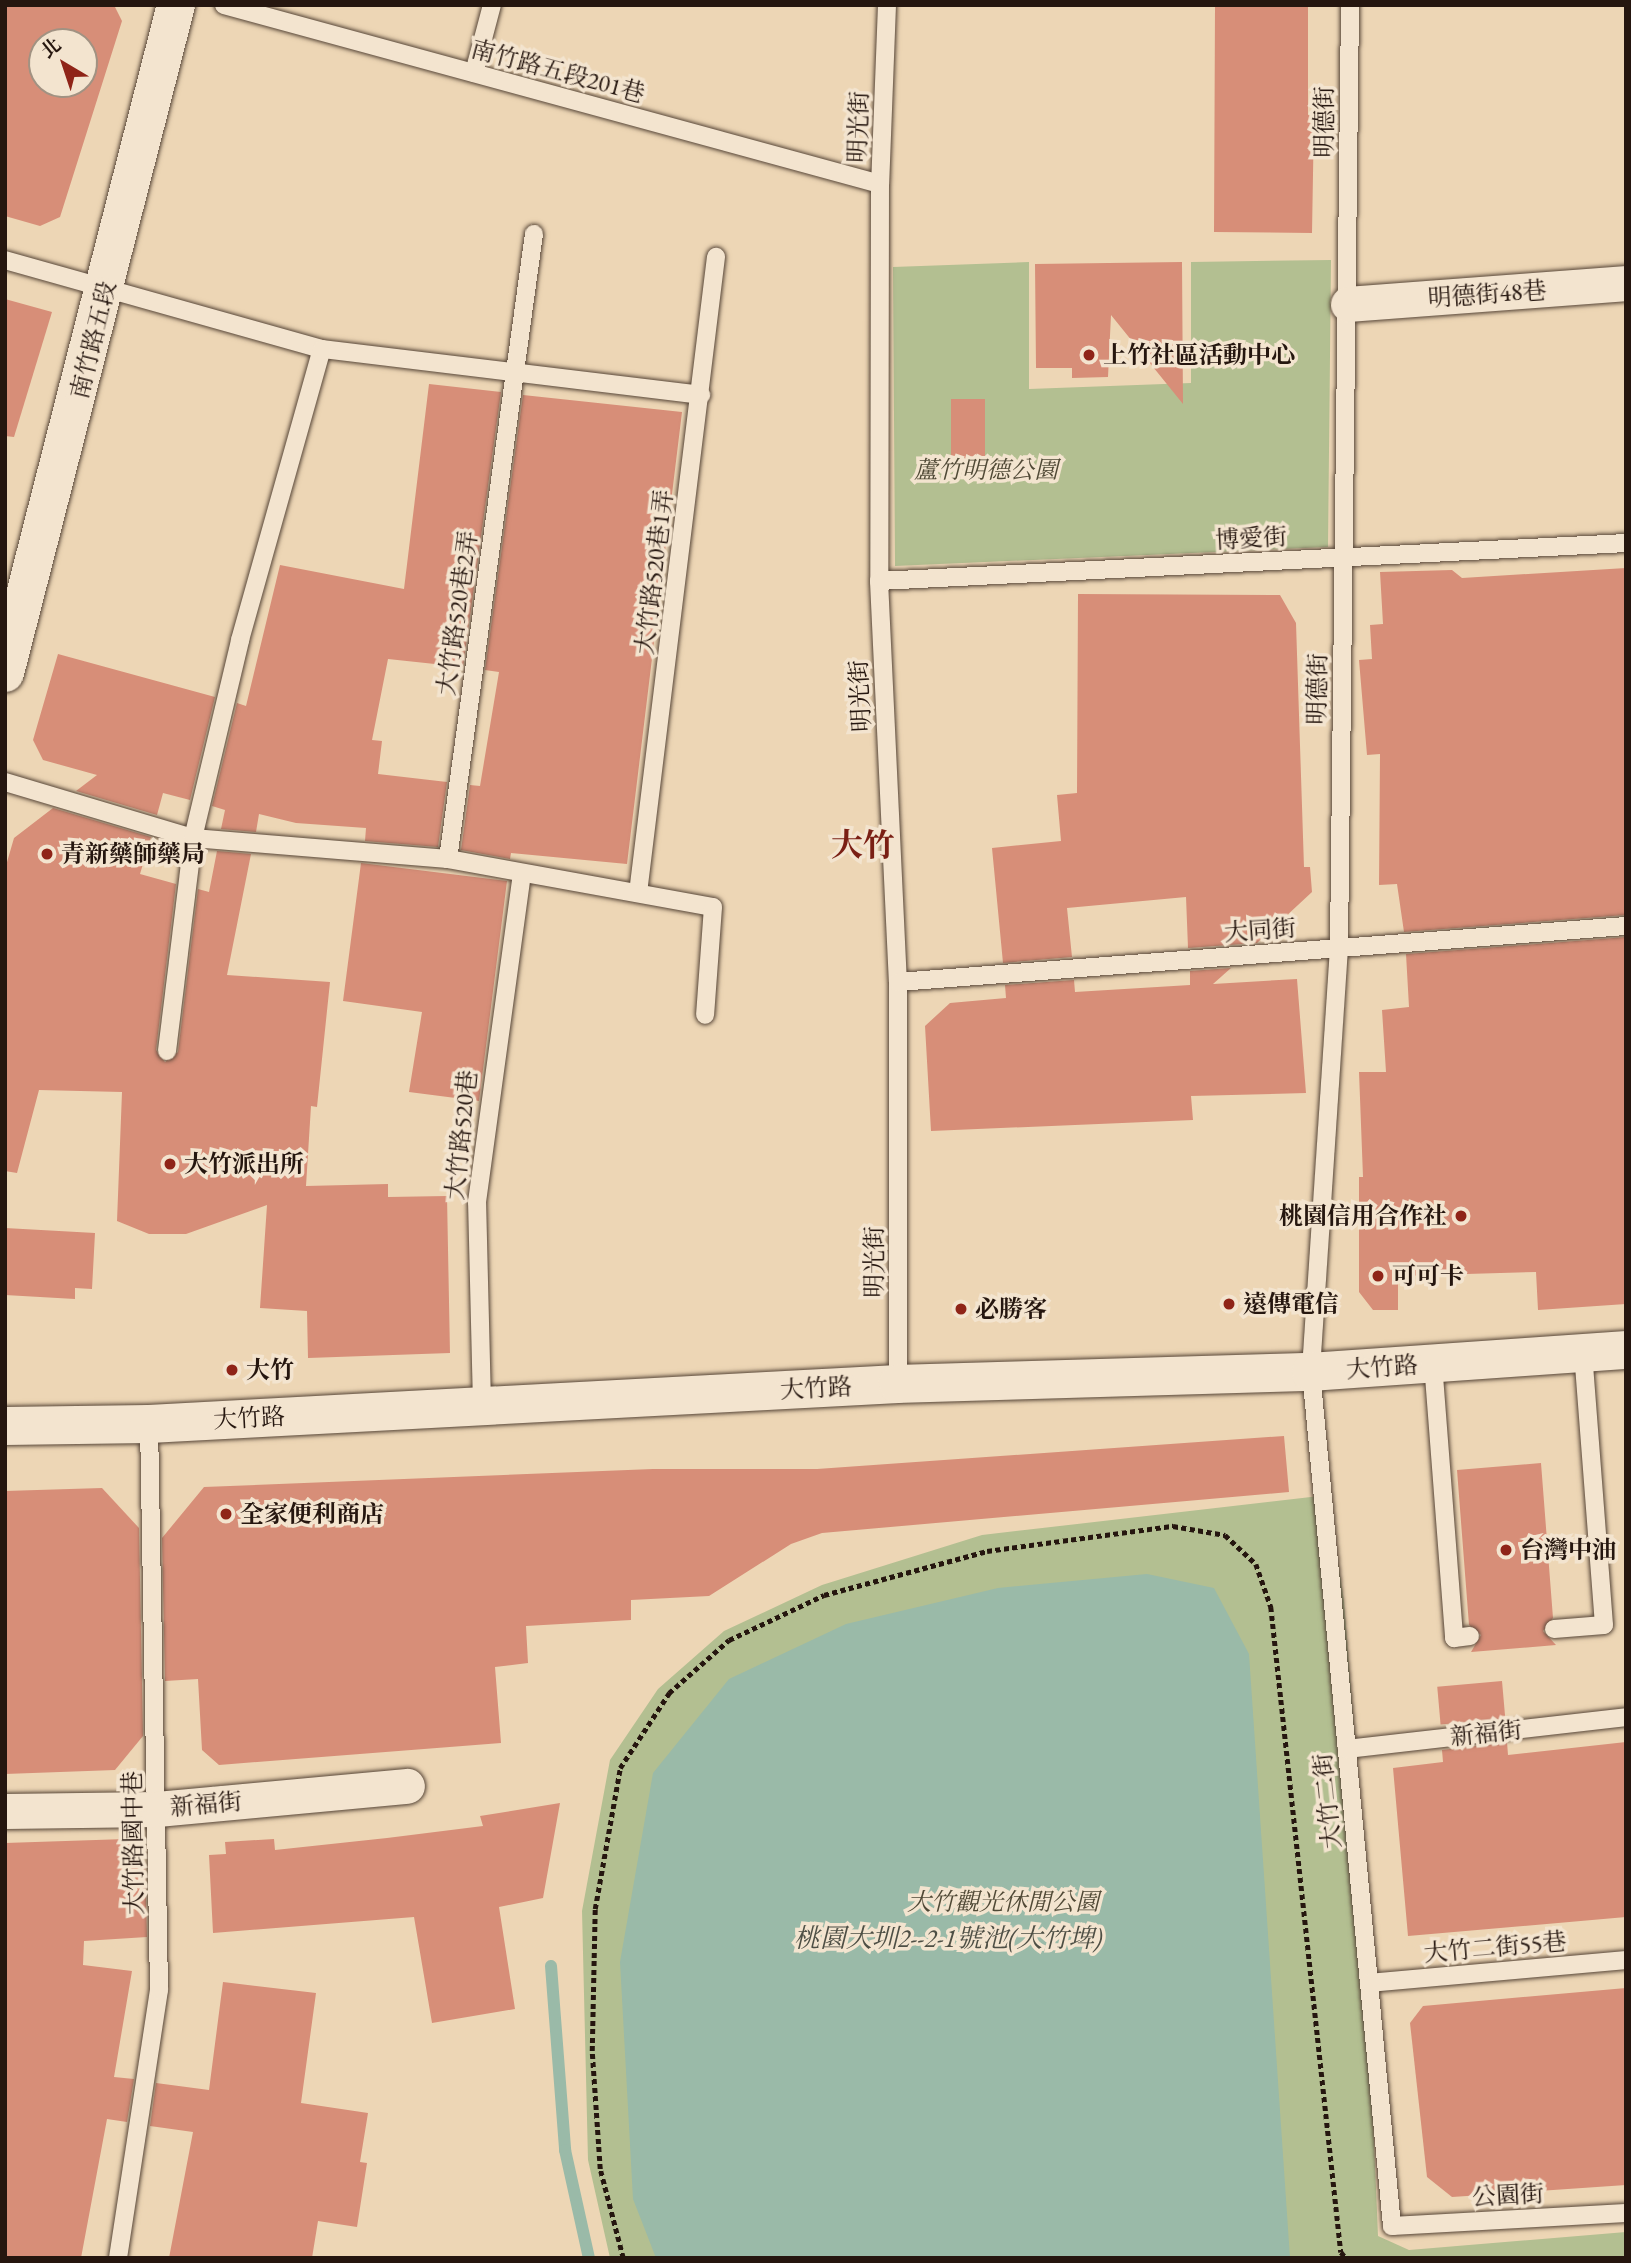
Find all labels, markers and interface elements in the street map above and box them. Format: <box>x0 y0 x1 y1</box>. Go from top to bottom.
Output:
north arrow <box>28 28 98 98</box>
text: 北 <box>35 32 66 64</box>
street label: 南竹路五段201巷 <box>468 34 648 108</box>
street label: 明德街 <box>1310 86 1338 158</box>
street label: 明光街 <box>842 91 874 163</box>
street label: 明德街48巷 <box>1427 275 1547 313</box>
street label: 南竹路五段 <box>65 278 121 402</box>
place label: 上竹社區活動中心 <box>1103 341 1295 369</box>
marker: 上竹社區活動中心 <box>1081 347 1097 363</box>
park label: 蘆竹明德公園 <box>914 456 1058 484</box>
street label: 大竹路520巷1弄 <box>630 488 678 656</box>
street label: 博愛街 <box>1214 522 1288 554</box>
street label: 大竹路520巷2弄 <box>431 529 483 697</box>
street label: 明德街 <box>1302 653 1332 725</box>
street label: 明光街 <box>844 659 876 733</box>
district label: 大竹 <box>831 826 895 864</box>
place label: 青新藥師藥局 <box>61 840 205 868</box>
marker: 青新藥師藥局 <box>39 846 55 862</box>
street label: 大同街 <box>1223 913 1297 947</box>
street label: 大竹路520巷 <box>440 1069 482 1201</box>
place label: 大竹派出所 <box>184 1150 304 1178</box>
marker: 大竹派出所 <box>162 1156 178 1172</box>
place label: 桃園信用合作社 <box>1279 1202 1447 1230</box>
marker: 桃園信用合作社 <box>1453 1208 1469 1224</box>
street label: 明光街 <box>860 1226 888 1298</box>
place label: 可可卡 <box>1392 1262 1464 1290</box>
marker: 可可卡 <box>1370 1268 1386 1284</box>
place label: 遠傳電信 <box>1243 1290 1339 1318</box>
place label: 必勝客 <box>975 1295 1047 1323</box>
marker: 遠傳電信 <box>1221 1296 1237 1312</box>
marker: 必勝客 <box>953 1301 969 1317</box>
street label: 大竹路 <box>1345 1350 1419 1384</box>
place label: 大竹 <box>246 1356 294 1384</box>
marker: 大竹 <box>224 1362 240 1378</box>
street label: 大竹路 <box>779 1372 853 1404</box>
street label: 大竹路 <box>212 1402 286 1434</box>
place label: 全家便利商店 <box>240 1500 384 1528</box>
marker: 全家便利商店 <box>218 1506 234 1522</box>
place label: 台灣中油 <box>1520 1536 1616 1564</box>
marker: 台灣中油 <box>1498 1542 1514 1558</box>
street label: 新福街 <box>1449 1715 1523 1751</box>
street label: 大竹二街 <box>1308 1752 1346 1850</box>
street label: 大竹路國中巷 <box>117 1771 149 1915</box>
street label: 新福街 <box>169 1787 243 1821</box>
park label: 大竹觀光休閒公園 <box>907 1888 1099 1916</box>
water label: 桃園大圳2--2-1號池(大竹埤) <box>794 1923 1102 1955</box>
street label: 大竹二街55巷 <box>1422 1926 1568 1968</box>
street label: 公園街 <box>1471 2179 1545 2211</box>

